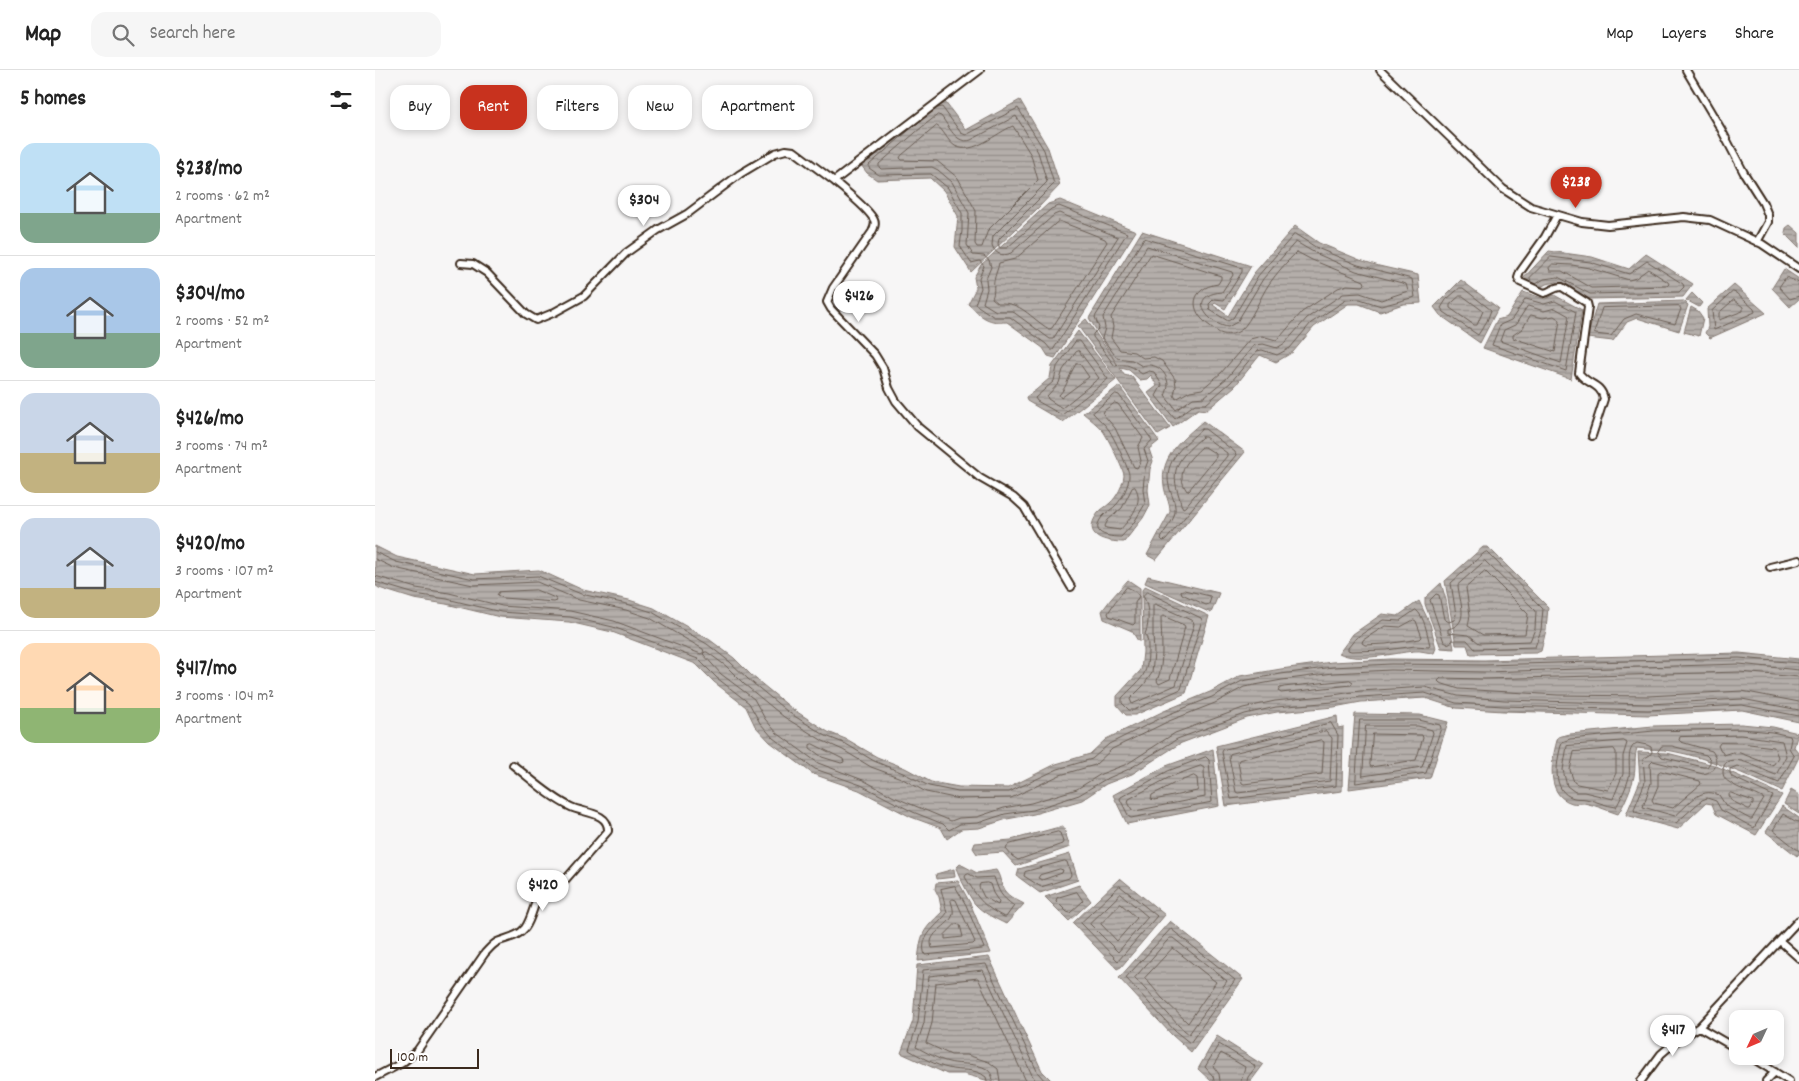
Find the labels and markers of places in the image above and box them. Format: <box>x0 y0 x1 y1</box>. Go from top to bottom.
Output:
pin: $238 <box>1546 166 1606 209</box>
pin: $304 <box>614 184 674 227</box>
pin: $426 <box>829 280 889 323</box>
pin: $420 <box>513 870 573 912</box>
pin: $417 <box>1643 1014 1703 1057</box>

